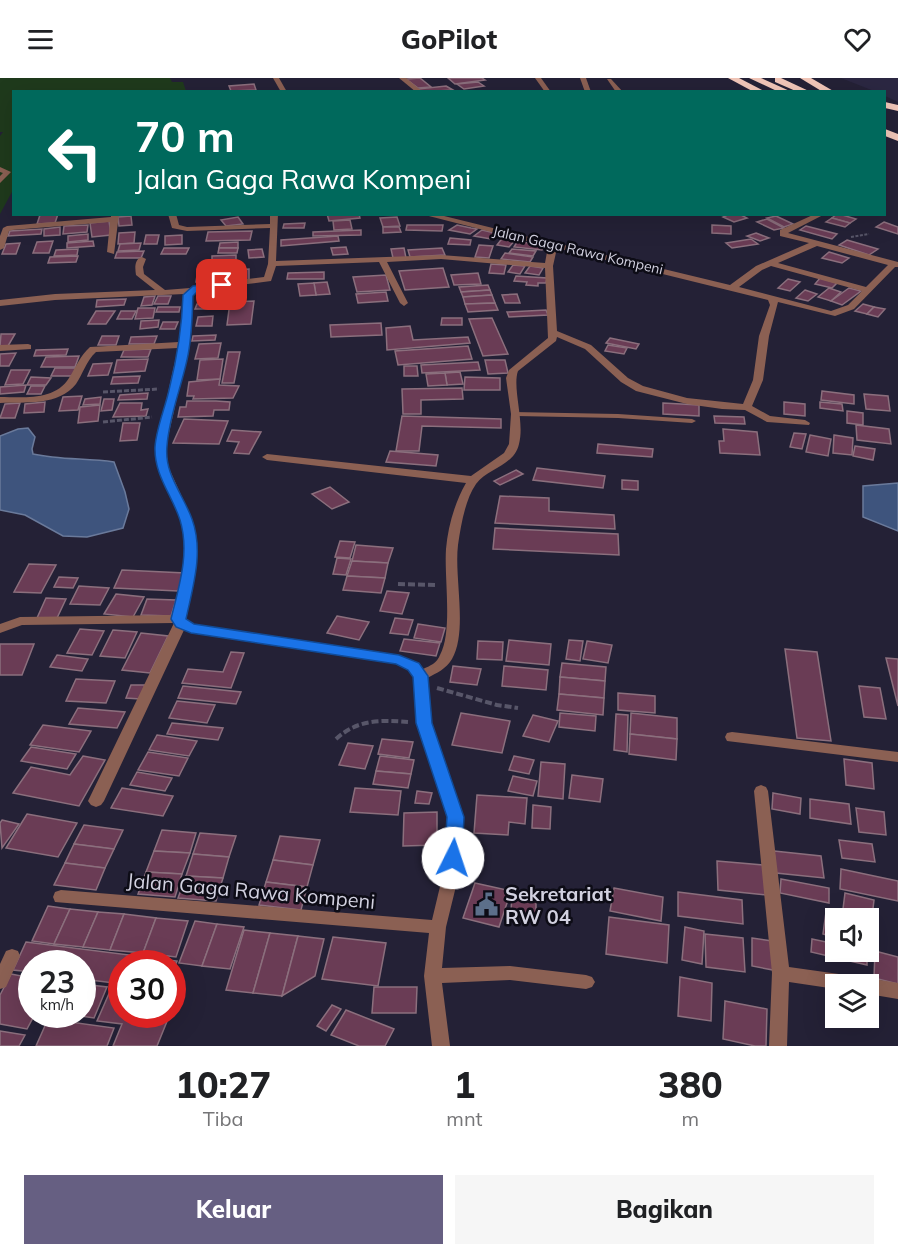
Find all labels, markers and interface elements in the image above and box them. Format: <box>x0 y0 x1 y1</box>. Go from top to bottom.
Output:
text: GoPilot <box>401 22 497 56</box>
icon: menu <box>24 23 57 56</box>
icon: heart <box>841 23 874 56</box>
text: 70 m <box>135 110 235 163</box>
icon: left <box>36 114 114 192</box>
text: Jalan Gaga Rawa Kompeni <box>135 162 471 196</box>
street label: Jalan Gaga Rawa Kompeni <box>491 222 665 278</box>
pin <box>196 259 247 310</box>
icon: arrive <box>205 268 238 301</box>
position arrow <box>421 826 485 890</box>
street label: Jalan Gaga Rawa Kompeni <box>126 867 376 914</box>
place label: Sekretariat RW 04 <box>505 881 612 929</box>
public building icon: Sekretariat RW 04 <box>474 892 500 918</box>
map controls <box>825 908 879 1028</box>
button: sound <box>825 908 879 962</box>
speed limit sign: 30 <box>108 950 186 1028</box>
text: 23 <box>39 963 75 1001</box>
button: layers <box>825 974 879 1028</box>
text: km/h <box>40 995 74 1014</box>
text: 10:27 <box>175 1062 271 1107</box>
text: 1 <box>454 1062 475 1107</box>
text: 380 <box>658 1062 723 1107</box>
text: Tiba <box>203 1106 244 1131</box>
text: mnt <box>446 1106 483 1131</box>
text: m <box>682 1106 699 1131</box>
button: Keluar <box>24 1175 443 1244</box>
button: Bagikan <box>455 1175 874 1244</box>

